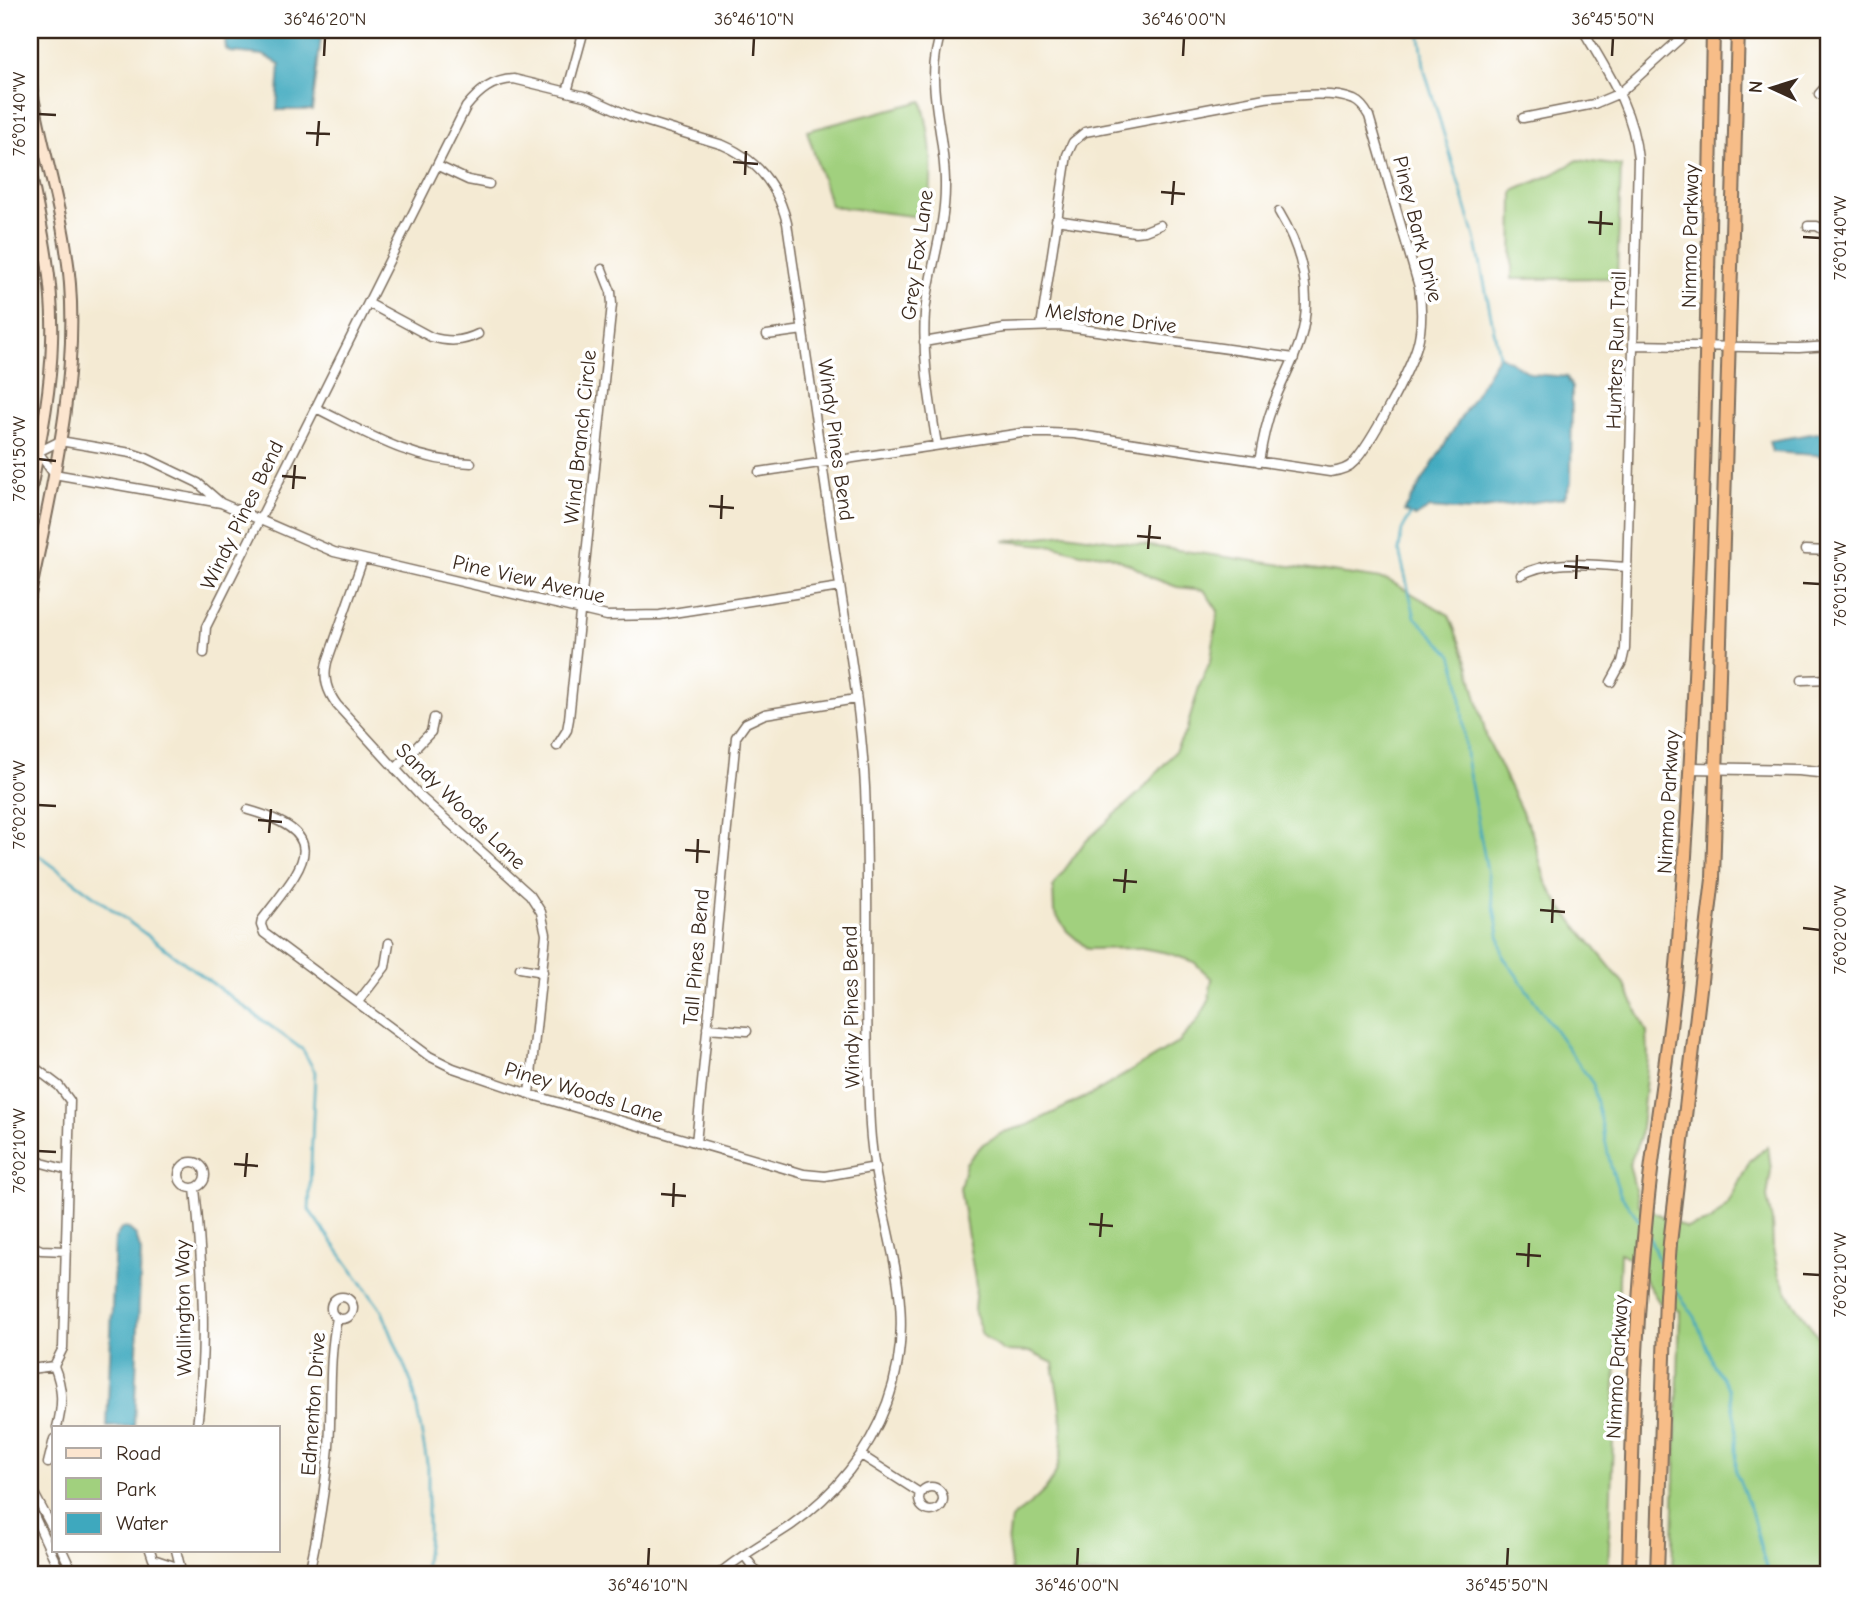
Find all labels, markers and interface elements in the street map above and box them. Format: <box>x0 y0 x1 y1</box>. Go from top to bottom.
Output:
text: 36°46'20"N <box>284 9 366 30</box>
text: 36°46'10"N <box>714 9 794 30</box>
text: 36°46'00"N <box>1142 9 1226 30</box>
text: 36°45'50"N <box>1572 9 1654 30</box>
north arrow <box>1736 52 1806 122</box>
text: 76°01'40"W <box>9 71 30 156</box>
text: N <box>1745 80 1767 94</box>
street label: Piney Bark Drive <box>1388 154 1448 304</box>
street label: Nimmo Parkway <box>1677 163 1703 308</box>
street label: Grey Fox Lane <box>896 188 938 322</box>
text: 76°01'40"W <box>1830 195 1851 280</box>
street label: Hunters Run Trail <box>1601 270 1631 430</box>
street label: Melstone Drive <box>1044 298 1178 338</box>
street label: Wind Branch Circle <box>559 349 601 525</box>
street label: Windy Pines Bend <box>813 358 859 522</box>
text: 76°01'50"W <box>9 416 30 502</box>
street label: Windy Pines Bend <box>196 437 288 593</box>
text: 76°01'50"W <box>1830 541 1851 627</box>
street label: Pine View Avenue <box>450 550 608 608</box>
street label: Nimmo Parkway <box>1652 729 1684 875</box>
street label: Sandy Woods Lane <box>391 738 531 874</box>
text: 76°02'00"W <box>9 760 30 849</box>
text: 76°02'00"W <box>1830 885 1851 974</box>
street label: Tall Pines Bend <box>678 888 714 1026</box>
street label: Windy Pines Bend <box>838 925 864 1089</box>
street label: Piney Woods Lane <box>502 1056 666 1128</box>
text: 76°02'10"W <box>9 1108 30 1194</box>
text: 76°02'10"W <box>1830 1232 1851 1318</box>
street label: Wallington Way <box>170 1239 196 1376</box>
street label: Nimmo Parkway <box>1601 1294 1633 1440</box>
street label: Edmenton Drive <box>296 1332 330 1476</box>
legend <box>52 1426 280 1552</box>
text: Road <box>116 1441 161 1465</box>
text: Park <box>116 1477 156 1501</box>
text: Water <box>116 1511 169 1535</box>
text: 36°46'10"N <box>608 1575 688 1596</box>
text: 36°46'00"N <box>1035 1575 1119 1596</box>
text: 36°45'50"N <box>1466 1575 1548 1596</box>

